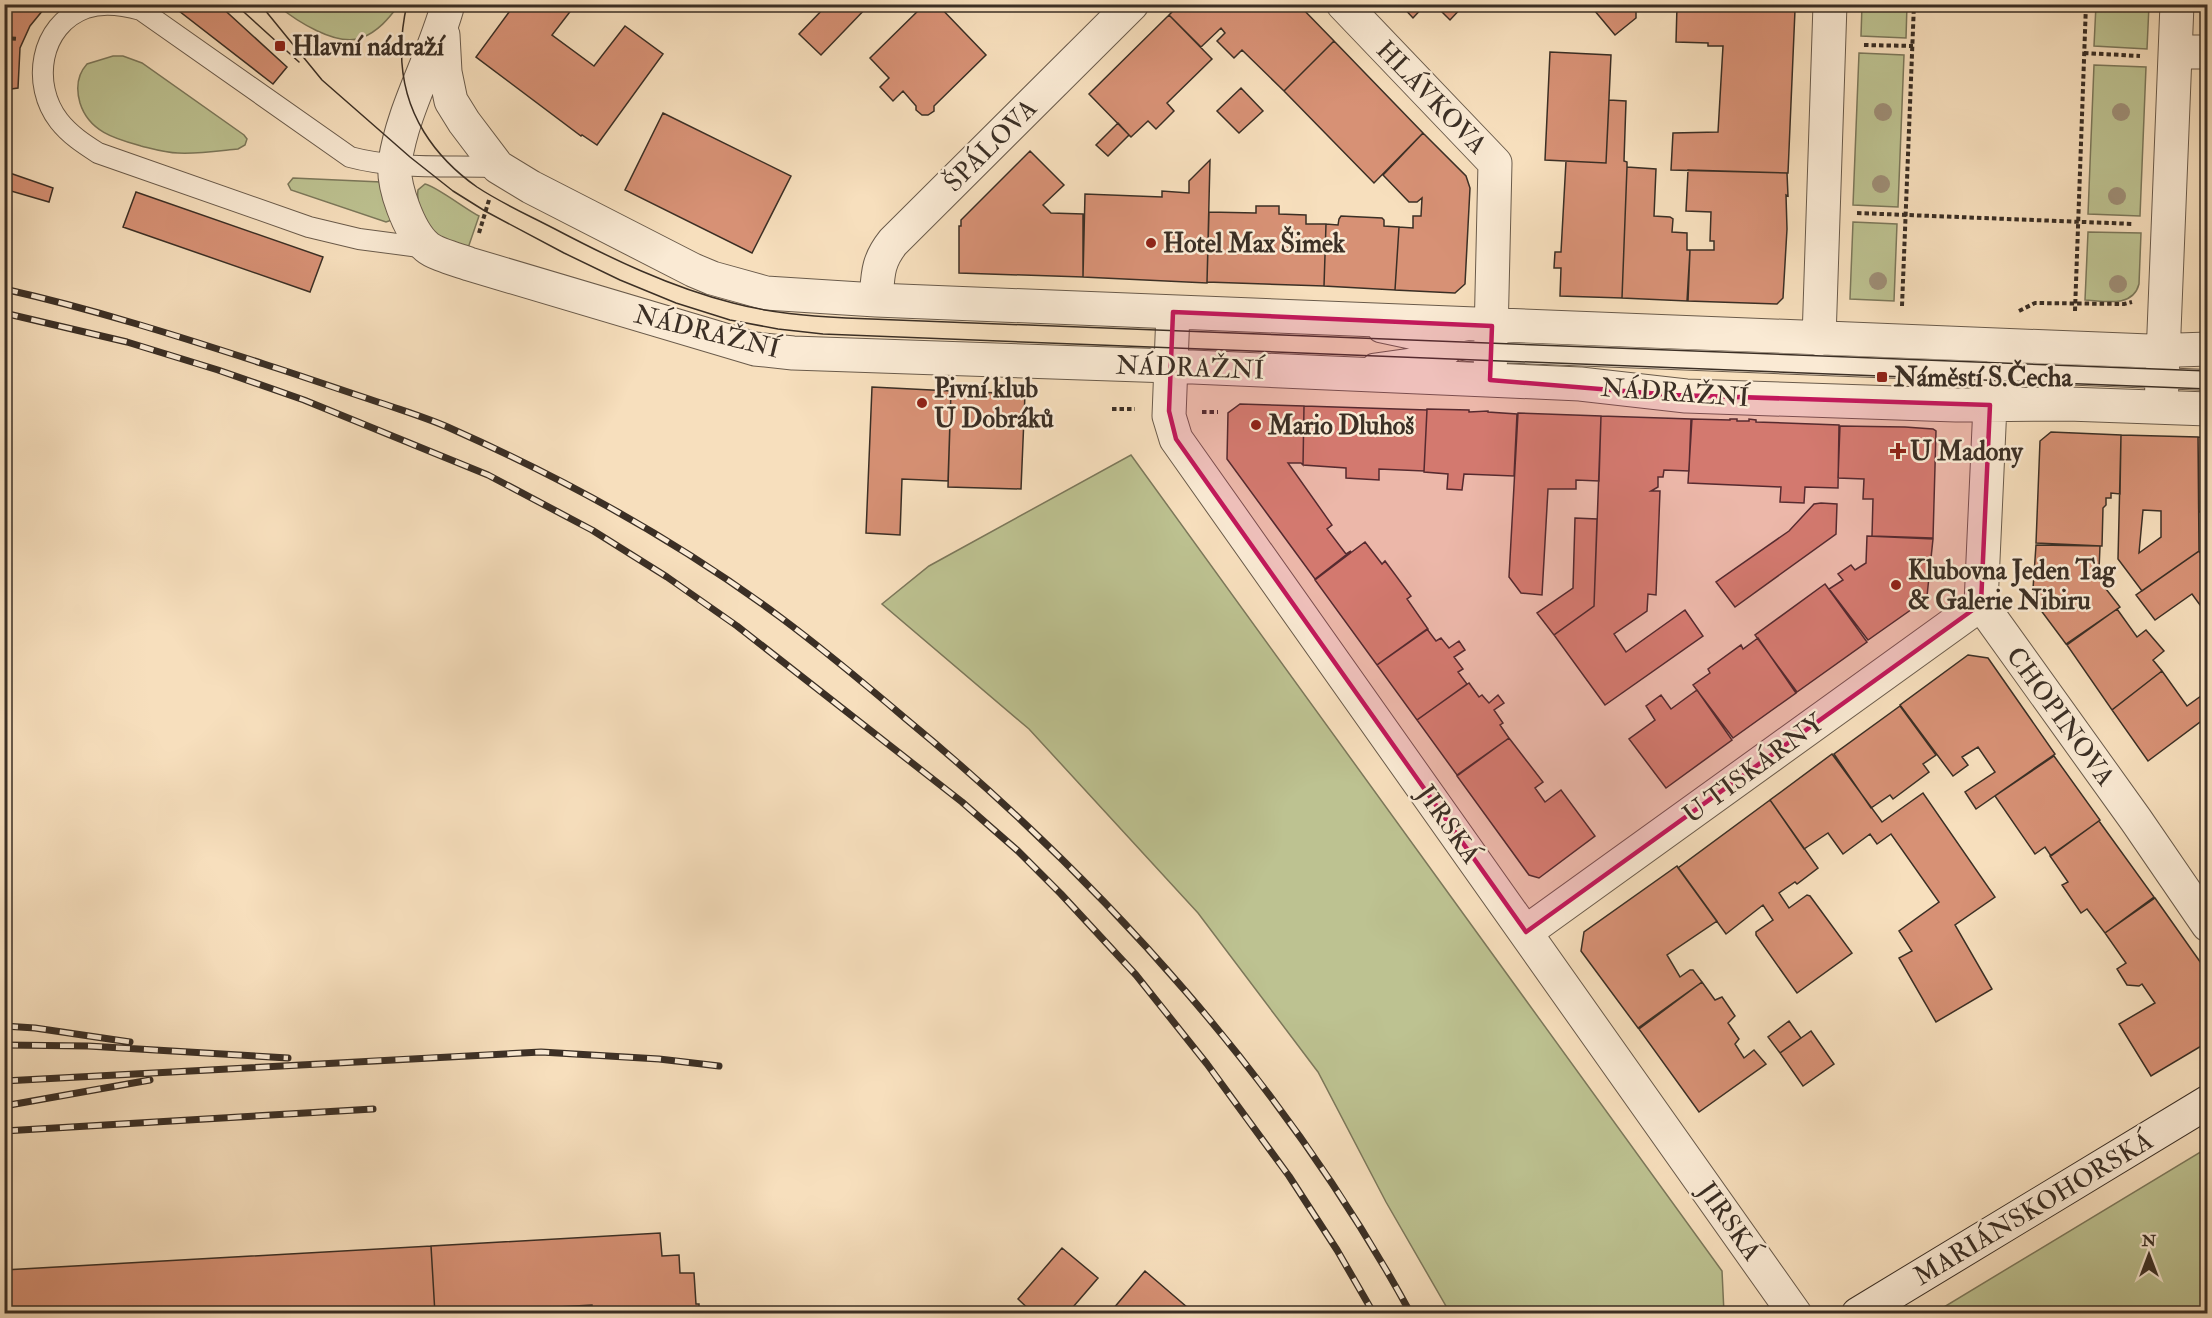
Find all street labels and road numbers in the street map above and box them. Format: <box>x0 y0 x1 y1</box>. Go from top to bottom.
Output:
street label: HLÁVKOVA <box>1369 33 1495 161</box>
street label: ŠPÁLOVA <box>936 91 1044 199</box>
street label: NÁDRAŽNÍ <box>631 297 785 366</box>
street label: NÁDRAŽNÍ <box>1115 347 1266 387</box>
street label: NÁDRAŽNÍ <box>1600 370 1752 414</box>
street label: CHOPINOVA <box>1999 641 2122 793</box>
street label: U TISKÁRNY <box>1676 705 1831 831</box>
street label: JIRSKÁ <box>1409 777 1489 871</box>
street label: MARIÁNSKOHORSKÁ <box>1908 1124 2158 1292</box>
street label: JIRSKÁ <box>1690 1174 1770 1268</box>

